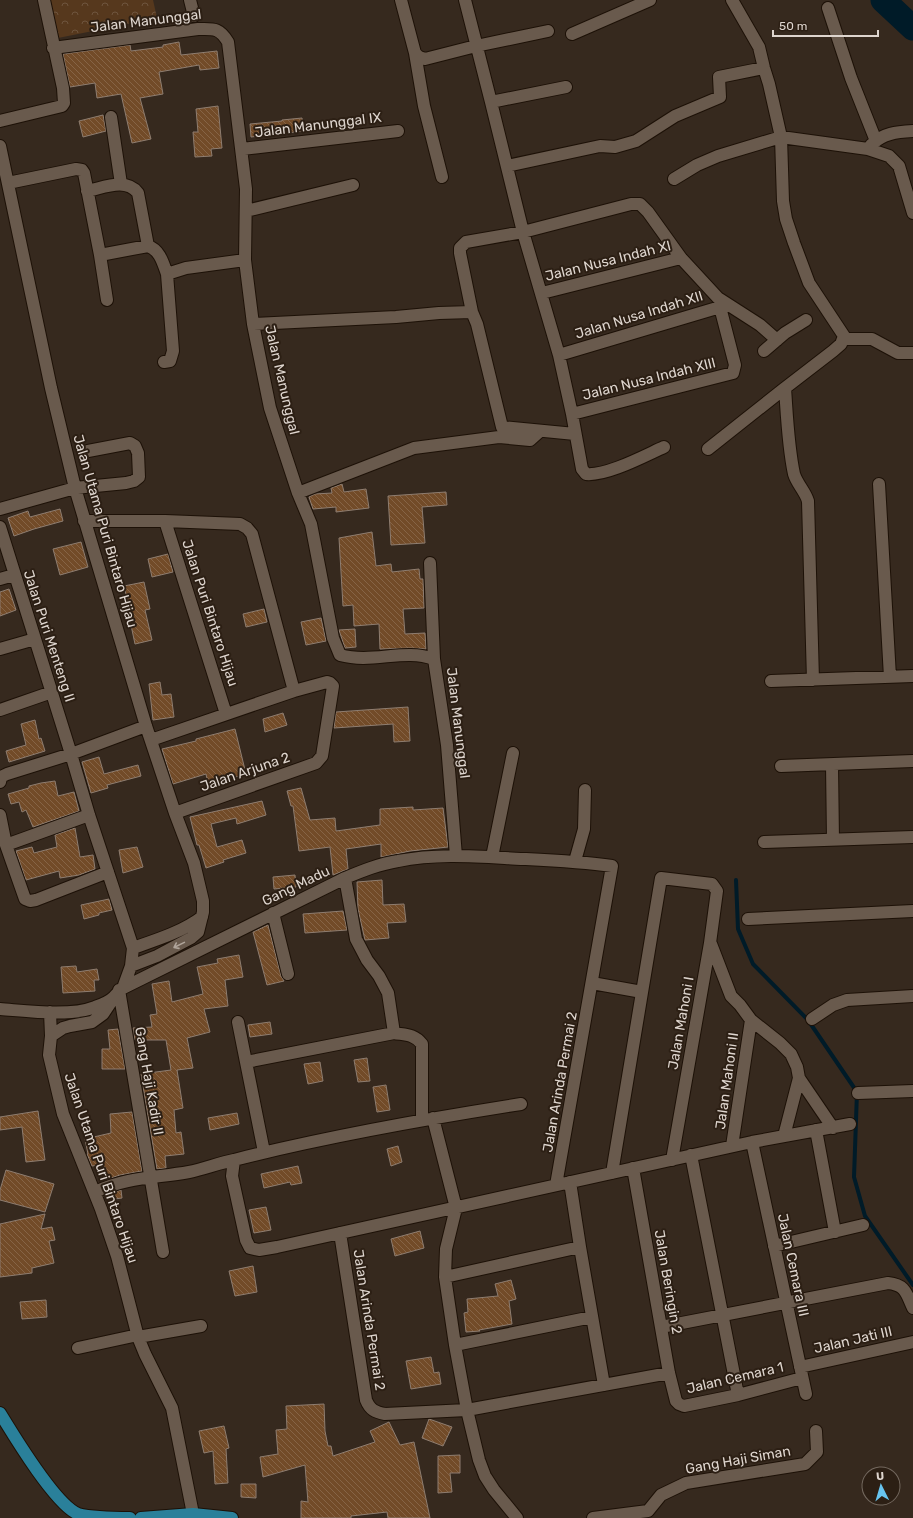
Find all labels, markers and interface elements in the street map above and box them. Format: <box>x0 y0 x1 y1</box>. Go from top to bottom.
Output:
street label: Jalan Manunggal <box>90 6 202 36</box>
scale bar <box>773 12 878 38</box>
text: 50 m <box>779 19 807 33</box>
street label: Jalan Manunggal IX <box>254 109 383 141</box>
street label: Jalan Nusa Indah XI <box>543 237 673 285</box>
street label: Jalan Nusa Indah XII <box>573 287 705 343</box>
street label: Jalan Manunggal <box>261 324 303 436</box>
street label: Jalan Nusa Indah XIII <box>581 354 717 404</box>
street label: Jalan Utama Puri Bintaro Hijau <box>69 433 141 629</box>
street label: Jalan Puri Bintaro Hijau <box>178 538 242 688</box>
street label: Jalan Puri Menteng II <box>20 568 78 704</box>
street label: Jalan Manunggal <box>443 667 473 779</box>
street label: Jalan Arjuna 2 <box>198 749 292 795</box>
street label: Gang Madu <box>259 862 333 910</box>
one-way arrow <box>173 942 185 949</box>
street label: Jalan Mahoni I <box>664 975 698 1071</box>
street label: Jalan Arinda Permai 2 <box>539 1010 581 1154</box>
street label: Gang Haji Kadir II <box>131 1026 167 1136</box>
street label: Jalan Mahoni II <box>712 1031 742 1131</box>
street label: Jalan Utama Puri Bintaro Hijau <box>60 1071 142 1265</box>
street label: Jalan Cemara III <box>774 1212 812 1318</box>
street label: Jalan Beringin 2 <box>650 1228 686 1336</box>
street label: Jalan Arinda Permai 2 <box>349 1248 389 1392</box>
street label: Jalan Jati III <box>812 1323 894 1357</box>
street label: Jalan Cemara 1 <box>685 1359 785 1397</box>
street label: Gang Haji Siman <box>684 1442 792 1478</box>
north arrow <box>861 1466 901 1506</box>
text: U <box>876 1470 885 1483</box>

